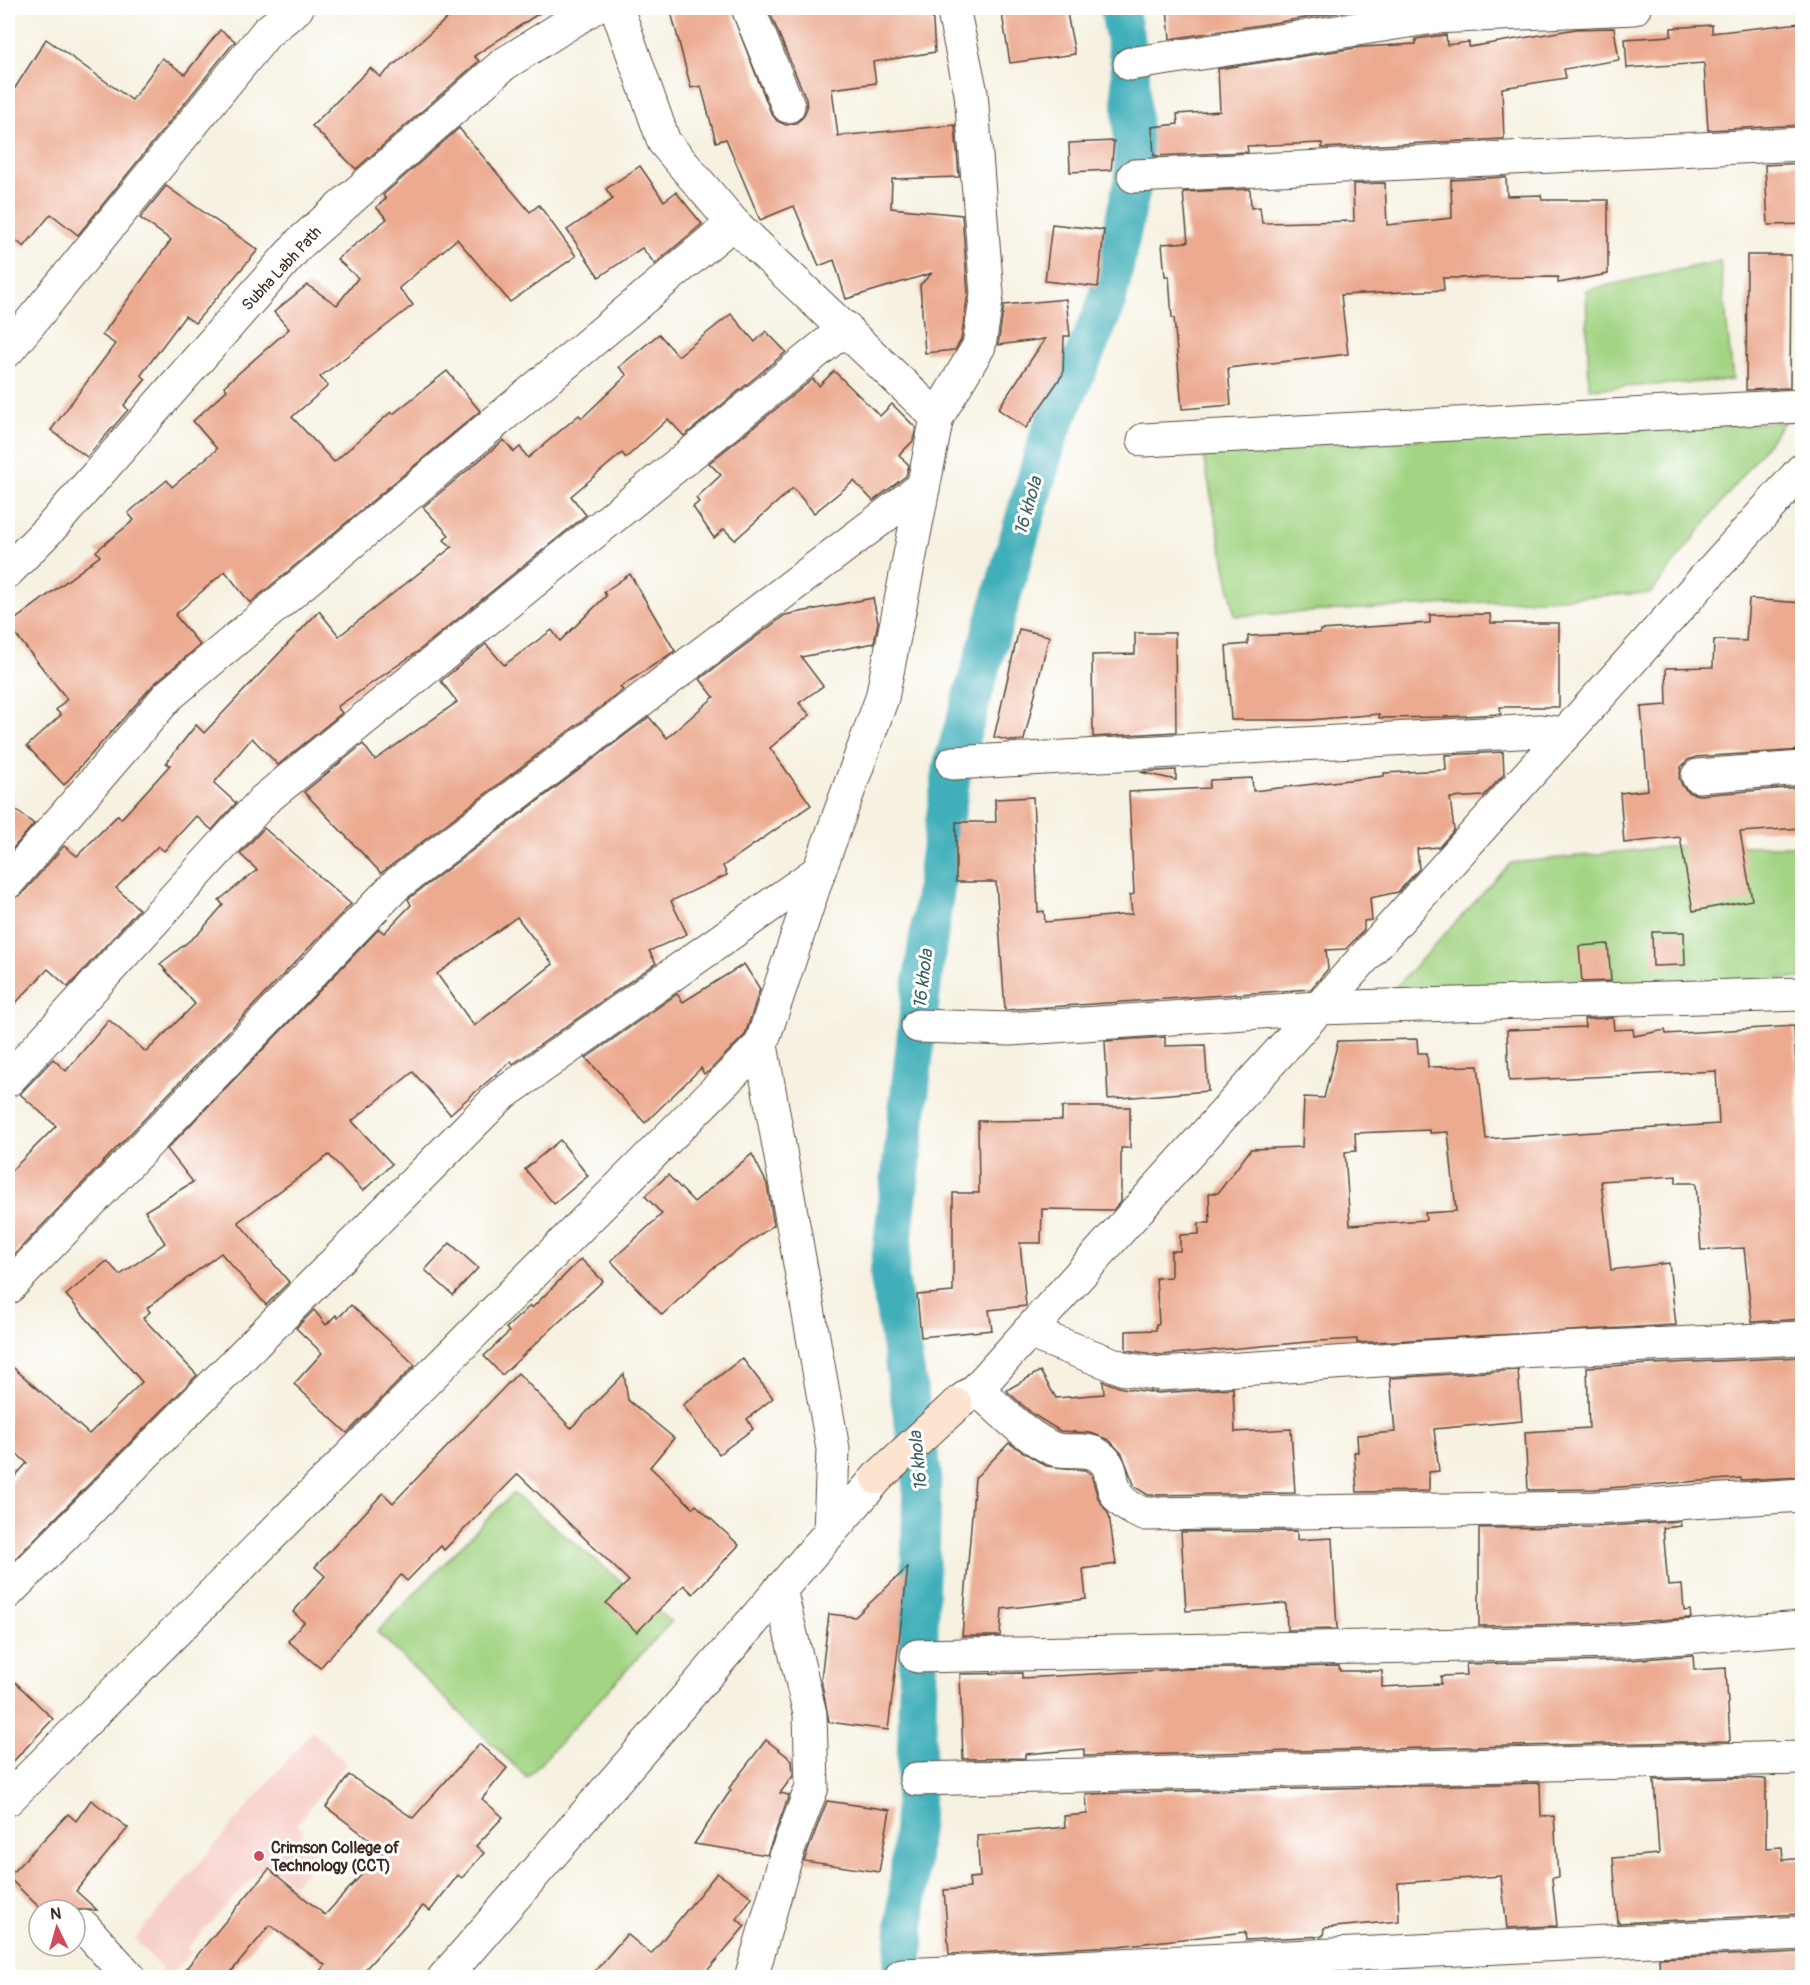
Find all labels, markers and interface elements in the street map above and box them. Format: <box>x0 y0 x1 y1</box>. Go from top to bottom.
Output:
street label: Subha Labh Path <box>238 222 326 315</box>
water label: 16 khola <box>1009 473 1048 538</box>
water label: 16 khola <box>908 946 939 1010</box>
water label: 16 khola <box>904 1428 933 1492</box>
place label: Crimson College of Technology (CCT) <box>270 1838 400 1876</box>
marker: Crimson College of Technology (CCT) <box>252 1849 266 1863</box>
north arrow <box>27 1898 87 1958</box>
text: N <box>50 1904 62 1924</box>

